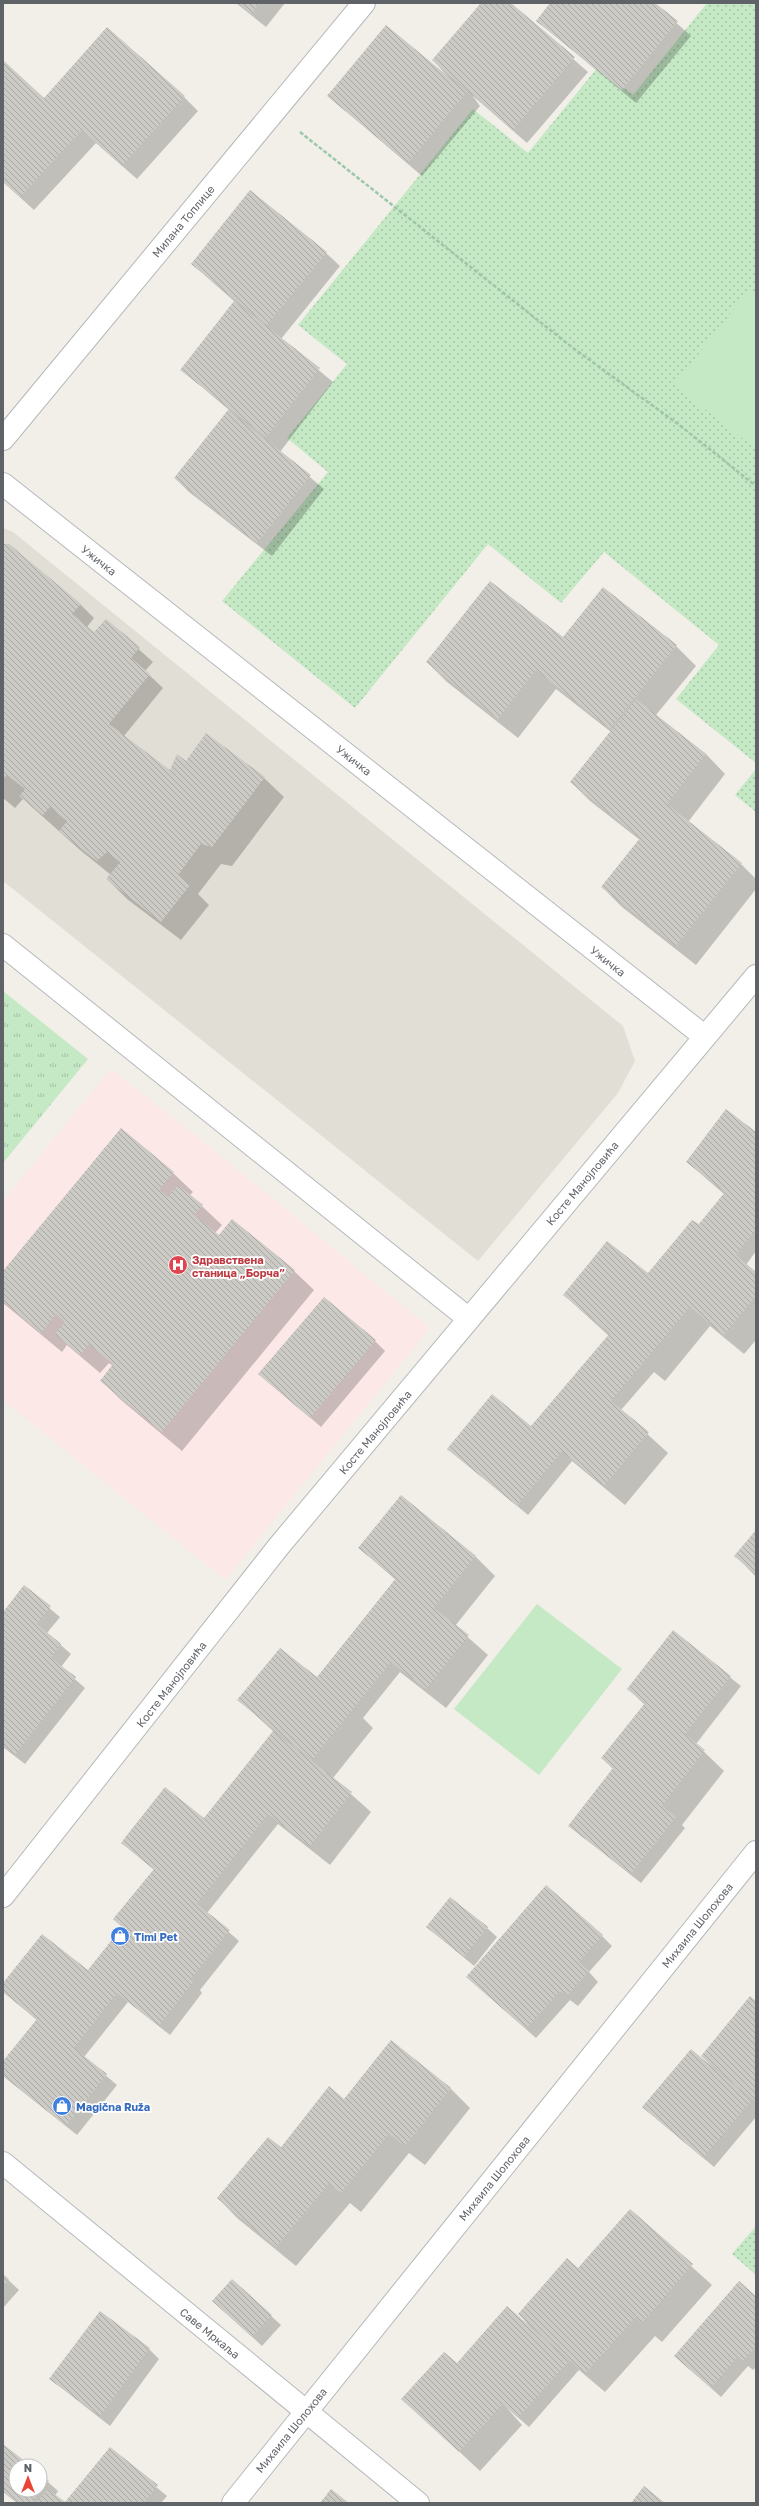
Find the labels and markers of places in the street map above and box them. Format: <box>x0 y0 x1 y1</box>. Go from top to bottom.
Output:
place label: Здравствена станица „Борча” <box>192 1253 285 1279</box>
hospital icon: Здравствена станица „Борча” <box>167 1254 189 1276</box>
shop icon: Timi Pet <box>109 1925 131 1947</box>
place label: Timi Pet <box>134 1930 178 1943</box>
shop icon: Magična Ruža <box>51 2095 73 2117</box>
place label: Magična Ruža <box>76 2100 150 2113</box>

